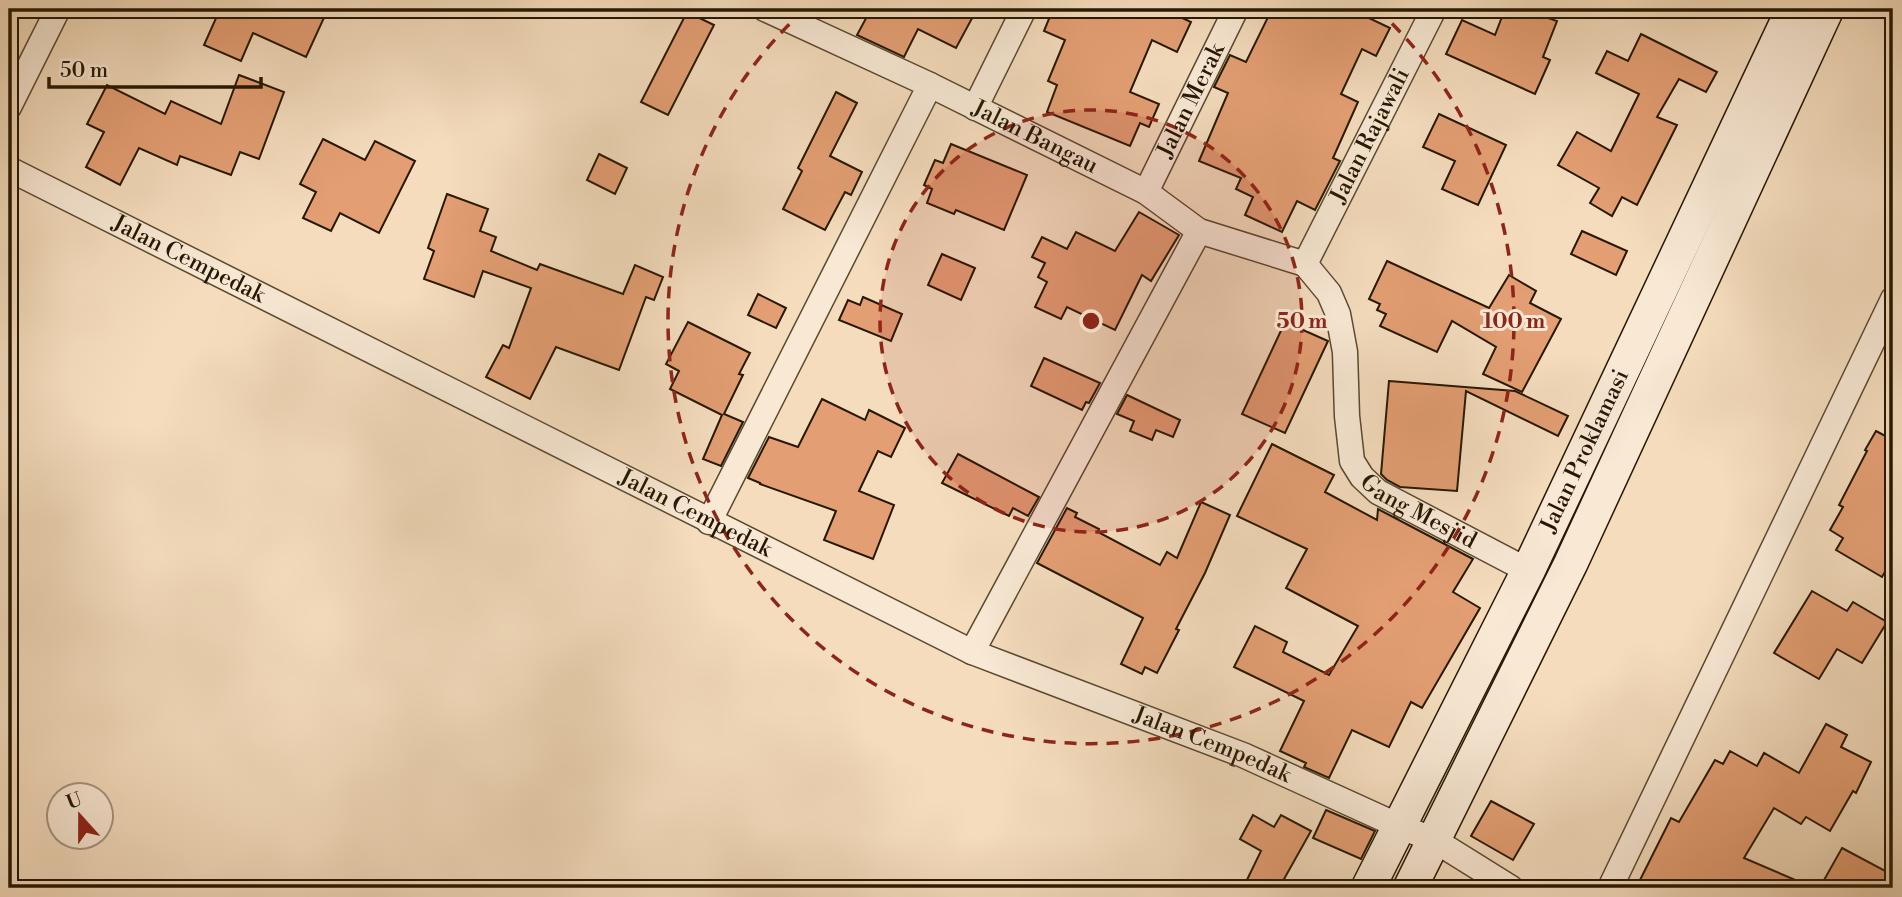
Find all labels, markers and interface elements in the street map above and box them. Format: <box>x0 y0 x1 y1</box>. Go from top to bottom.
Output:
street label: Jalan Merak <box>1151 38 1231 163</box>
scale bar <box>49 46 261 90</box>
text: 50 m <box>60 58 108 84</box>
street label: Jalan Rajawali <box>1324 63 1416 208</box>
street label: Jalan Bangau <box>967 94 1103 180</box>
street label: Jalan Cempedak <box>107 209 271 310</box>
centre of rings <box>1079 309 1103 333</box>
text: 50 m <box>1277 309 1327 335</box>
text: 100 m <box>1483 309 1545 335</box>
street label: Jalan Proklamasi <box>1534 365 1635 538</box>
street label: Jalan Cempedak <box>613 463 778 564</box>
street label: Gang Mesjid <box>1354 468 1481 555</box>
street label: Jalan Cempedak <box>1129 700 1297 789</box>
north arrow <box>46 782 116 852</box>
text: U <box>63 787 86 815</box>

